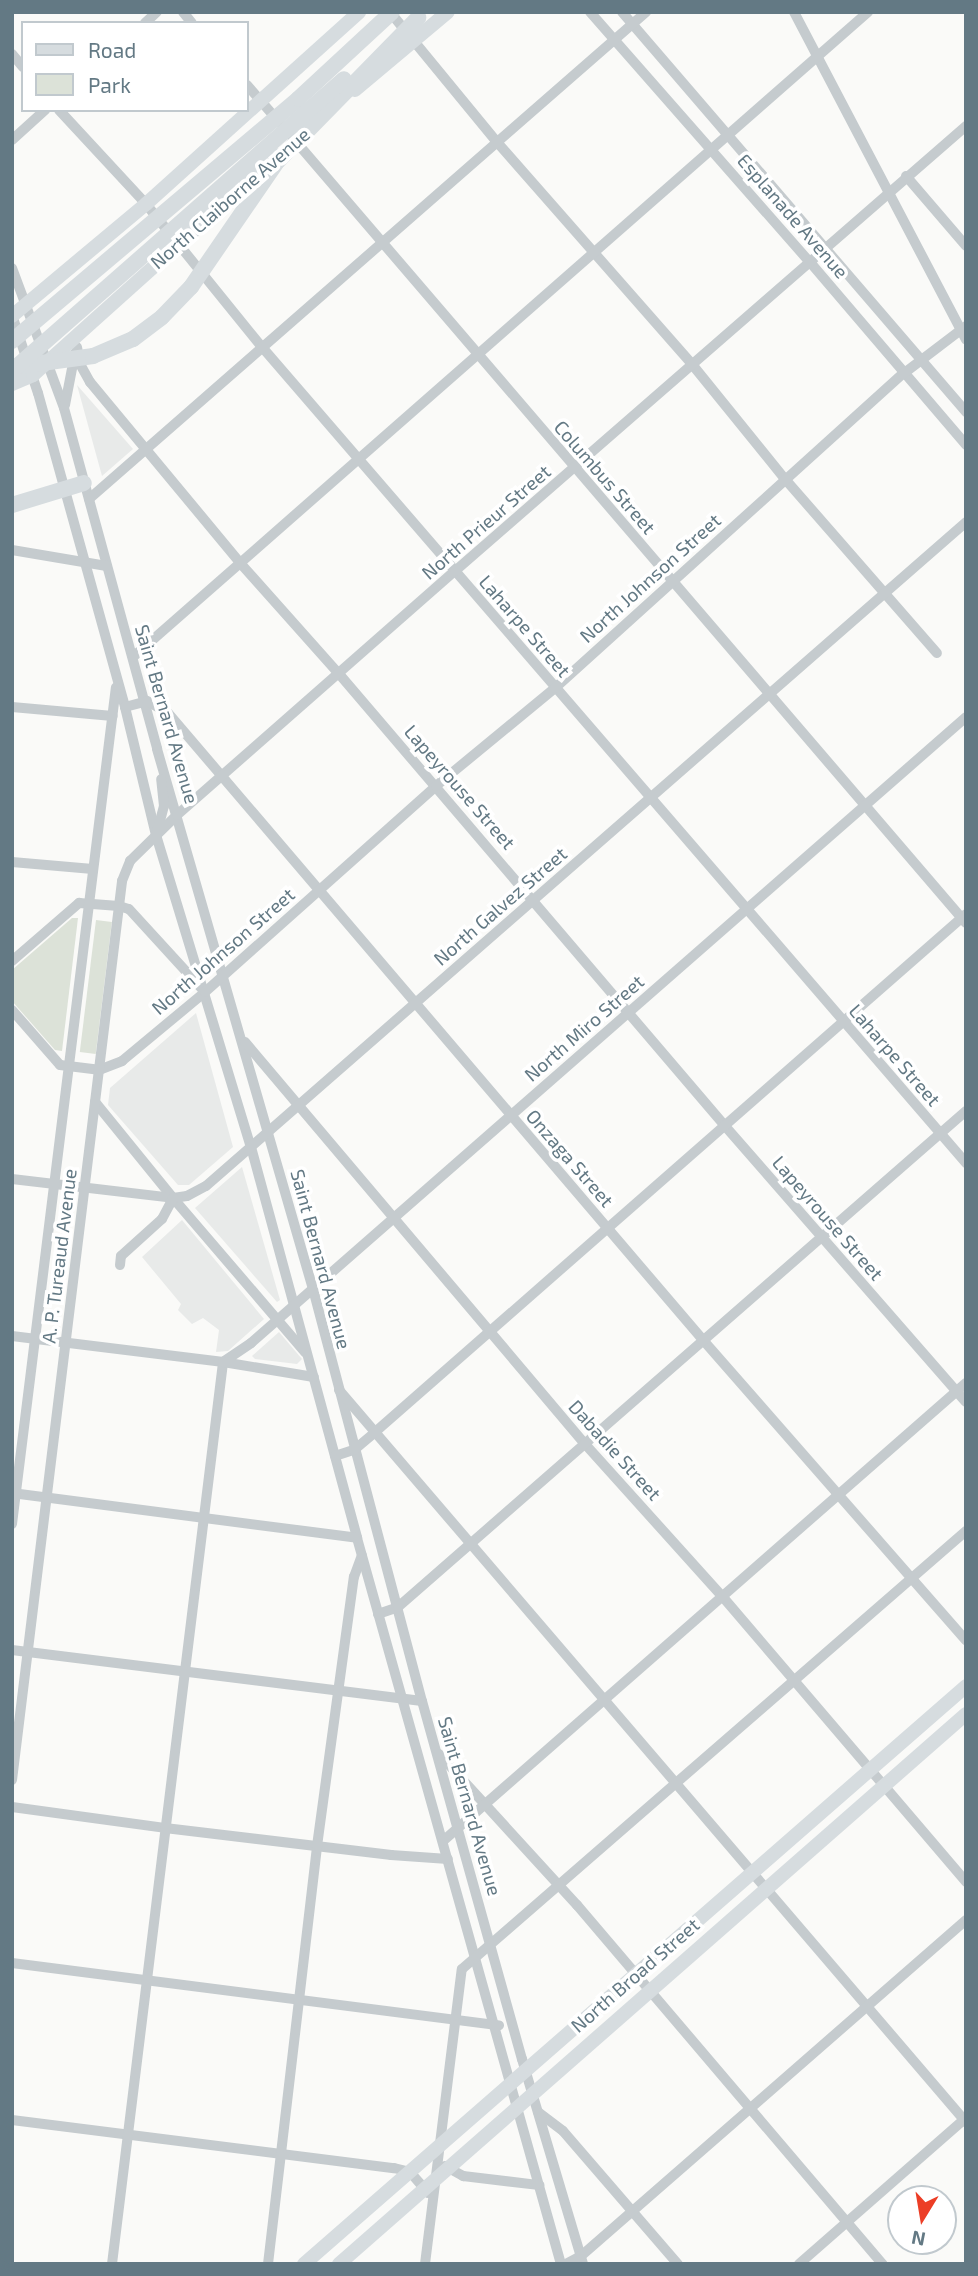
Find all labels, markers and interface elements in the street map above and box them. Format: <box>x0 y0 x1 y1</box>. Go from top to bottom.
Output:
legend <box>21 21 248 112</box>
text: Road <box>88 37 136 62</box>
text: Park <box>88 72 131 97</box>
street label: North Claiborne Avenue <box>145 122 315 274</box>
street label: Esplanade Avenue <box>733 149 853 283</box>
street label: Columbus Street <box>549 416 661 538</box>
street label: North Prieur Street <box>417 460 555 584</box>
street label: North Johnson Street <box>575 509 725 647</box>
street label: Laharpe Street <box>475 570 575 682</box>
street label: Saint Bernard Avenue <box>130 622 204 806</box>
street label: Lapeyrouse Street <box>400 720 520 854</box>
street label: North Galvez Street <box>429 842 571 970</box>
street label: North Johnson Street <box>147 883 299 1019</box>
street label: North Miro Street <box>520 970 648 1086</box>
street label: Laharpe Street <box>845 999 945 1111</box>
street label: Onzaga Street <box>521 1105 619 1211</box>
street label: Lapeyrouse Street <box>768 1151 888 1285</box>
street label: Saint Bernard Avenue <box>286 1166 356 1352</box>
street label: A. P. Tureaud Avenue <box>37 1167 81 1345</box>
street label: Dabadie Street <box>564 1395 666 1505</box>
street label: Saint Bernard Avenue <box>433 1714 507 1898</box>
street label: North Broad Street <box>566 1913 704 2037</box>
north arrow <box>887 2185 957 2255</box>
text: N <box>909 2227 927 2252</box>

